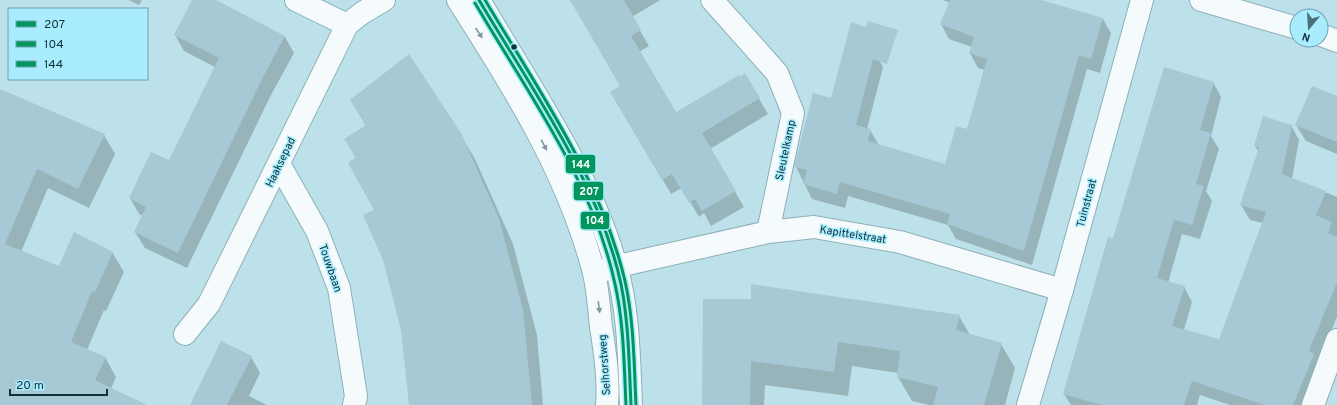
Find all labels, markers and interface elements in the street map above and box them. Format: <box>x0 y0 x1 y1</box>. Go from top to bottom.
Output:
legend <box>8 8 148 80</box>
north arrow <box>1289 8 1329 48</box>
text: 207 <box>44 17 65 33</box>
one-way arrow <box>475 27 482 39</box>
text: N <box>1300 29 1312 44</box>
text: 104 <box>44 37 64 53</box>
unlabelled marker <box>509 42 519 52</box>
text: 144 <box>44 57 63 73</box>
street label: Sleutelkamp <box>773 119 799 182</box>
street label: Haaksepad <box>263 135 299 190</box>
one-way arrow <box>541 139 548 151</box>
line badge: 144 <box>565 154 596 174</box>
text: 144 <box>572 158 590 172</box>
street label: Tuinstraat <box>1074 177 1100 229</box>
line badge: 207 <box>573 181 604 201</box>
text: 207 <box>579 185 599 199</box>
line badge: 104 <box>580 211 610 230</box>
text: 104 <box>586 214 604 228</box>
street label: Kapittelstraat <box>818 223 887 247</box>
street label: Touwbaan <box>315 242 345 294</box>
one-way arrow <box>596 301 602 313</box>
street label: Selhorstweg <box>596 334 614 396</box>
scale bar <box>10 371 107 397</box>
text: 20 m <box>16 378 44 394</box>

